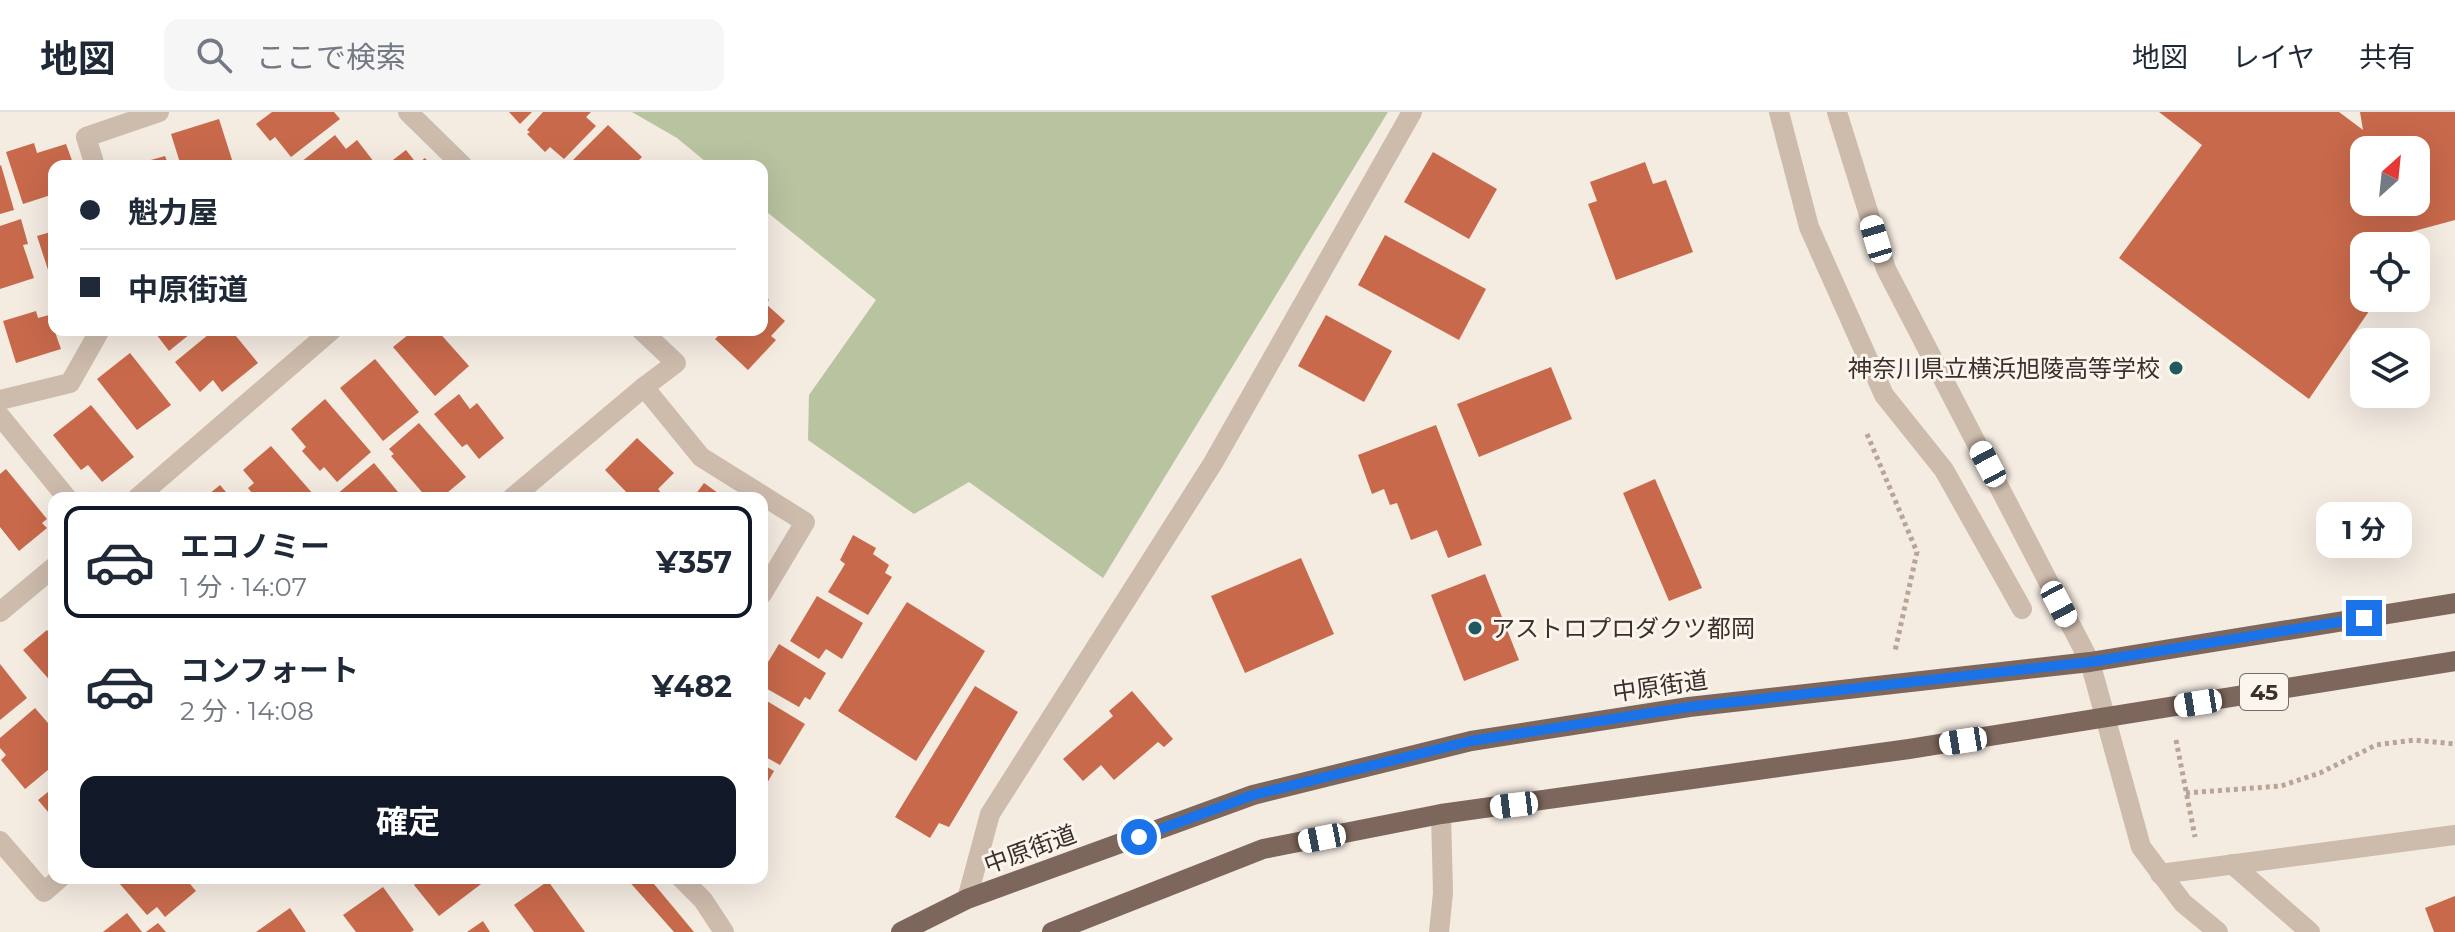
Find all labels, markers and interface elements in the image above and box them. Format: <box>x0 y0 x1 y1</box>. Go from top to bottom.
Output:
search box <box>164 19 724 91</box>
icon: search <box>192 33 236 77</box>
text: 地図 <box>40 35 116 82</box>
text: ここで検索 <box>256 39 406 76</box>
text: 地図 <box>2132 40 2188 74</box>
text: レイヤ <box>2232 40 2315 74</box>
text: 共有 <box>2359 40 2415 74</box>
north arrow <box>2350 136 2430 216</box>
map controls <box>2350 136 2430 408</box>
text: 魁力屋 <box>128 194 218 231</box>
car <box>1858 213 1894 265</box>
button: locate <box>2350 232 2430 312</box>
text: 中原街道 <box>128 271 248 308</box>
button: layers <box>2350 328 2430 408</box>
place label: 神奈川県立横浜旭陵高等学校 <box>1848 354 2160 383</box>
marker: 神奈川県立横浜旭陵高等学校 <box>2167 359 2185 377</box>
car <box>1966 437 2010 491</box>
callout: 1 分 <box>2316 502 2412 558</box>
text: 1 分 <box>2342 514 2386 546</box>
icon: car <box>84 526 156 598</box>
text: エコノミー <box>180 528 330 565</box>
text: ¥357 <box>656 544 732 581</box>
text: 1 分 · 14:07 <box>180 571 307 603</box>
car <box>2037 577 2081 631</box>
route end <box>2346 600 2382 636</box>
place label: アストロプロダクツ都岡 <box>1491 614 1755 643</box>
marker: アストロプロダクツ都岡 <box>1466 619 1484 637</box>
icon: car <box>84 650 156 722</box>
text: コンフォート <box>180 652 359 689</box>
street label: 中原街道 <box>1610 665 1710 707</box>
text: ¥482 <box>652 668 732 705</box>
road number: 45 <box>2240 674 2288 710</box>
car <box>2172 687 2224 719</box>
text: 2 分 · 14:08 <box>180 695 314 727</box>
car <box>1937 725 1989 757</box>
button: 確定 <box>80 776 736 868</box>
car <box>1489 790 1539 820</box>
street label: 中原街道 <box>980 819 1080 879</box>
route start <box>1121 819 1157 855</box>
car <box>1296 822 1348 854</box>

